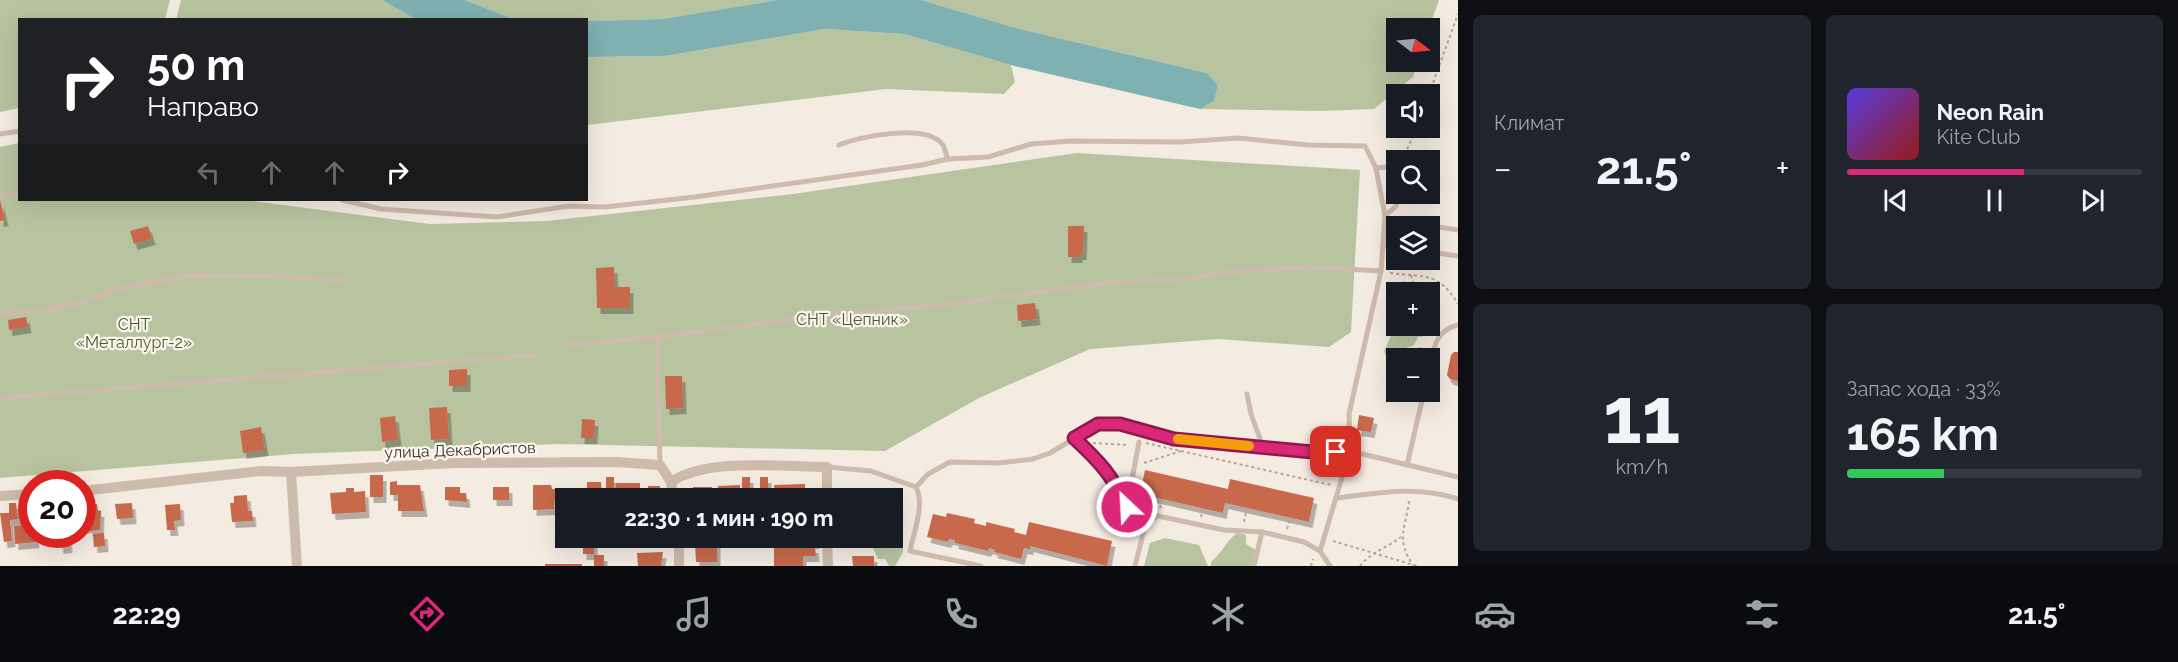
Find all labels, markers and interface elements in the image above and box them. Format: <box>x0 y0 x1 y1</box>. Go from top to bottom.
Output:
north arrow <box>1386 18 1440 72</box>
map controls <box>1386 18 1440 402</box>
text: 50 m <box>147 41 245 90</box>
icon: right <box>48 42 126 120</box>
button: sound <box>1386 84 1440 138</box>
text: Направо <box>147 91 259 122</box>
text: Neon Rain <box>1937 99 2044 125</box>
text: Климат <box>1494 111 1564 135</box>
text: Kite Club <box>1937 125 2020 149</box>
text: 21.5° <box>1596 142 1692 195</box>
text: − <box>1494 149 1512 188</box>
text: + <box>1776 149 1790 188</box>
button: search <box>1386 150 1440 204</box>
icon: left <box>192 156 225 189</box>
icon: ahead <box>255 156 288 189</box>
icon: ahead <box>318 156 351 189</box>
icon: right <box>381 156 414 189</box>
icon: previous <box>1879 184 1912 217</box>
icon: pause <box>1978 184 2011 217</box>
icon: next <box>2076 184 2109 217</box>
button: layers <box>1386 216 1440 270</box>
button: + <box>1386 282 1440 336</box>
park label: СНТ «Цепник» <box>796 310 908 329</box>
park label: СНТ «Металлург-2» <box>76 315 192 352</box>
button: − <box>1386 348 1440 402</box>
text: 11 <box>1603 370 1680 461</box>
text: Запас хода · 33% <box>1847 377 2001 401</box>
text: 165 km <box>1847 408 1999 461</box>
pin <box>1310 426 1361 477</box>
icon: arrive <box>1319 435 1352 468</box>
street label: улица Декабристов <box>384 438 536 462</box>
text: km/h <box>1615 455 1668 479</box>
speed limit sign: 20 <box>18 470 96 548</box>
position arrow <box>1095 475 1159 539</box>
text: 22:30 · 1 мин · 190 m <box>624 505 834 531</box>
icon: directions <box>406 593 448 635</box>
icon: music <box>673 593 715 635</box>
icon: phone <box>940 593 982 635</box>
icon: climate <box>1207 593 1249 635</box>
icon: car <box>1474 593 1516 635</box>
icon: filters <box>1741 593 1783 635</box>
text: 22:29 <box>113 599 181 630</box>
text: 21.5° <box>2008 599 2065 630</box>

